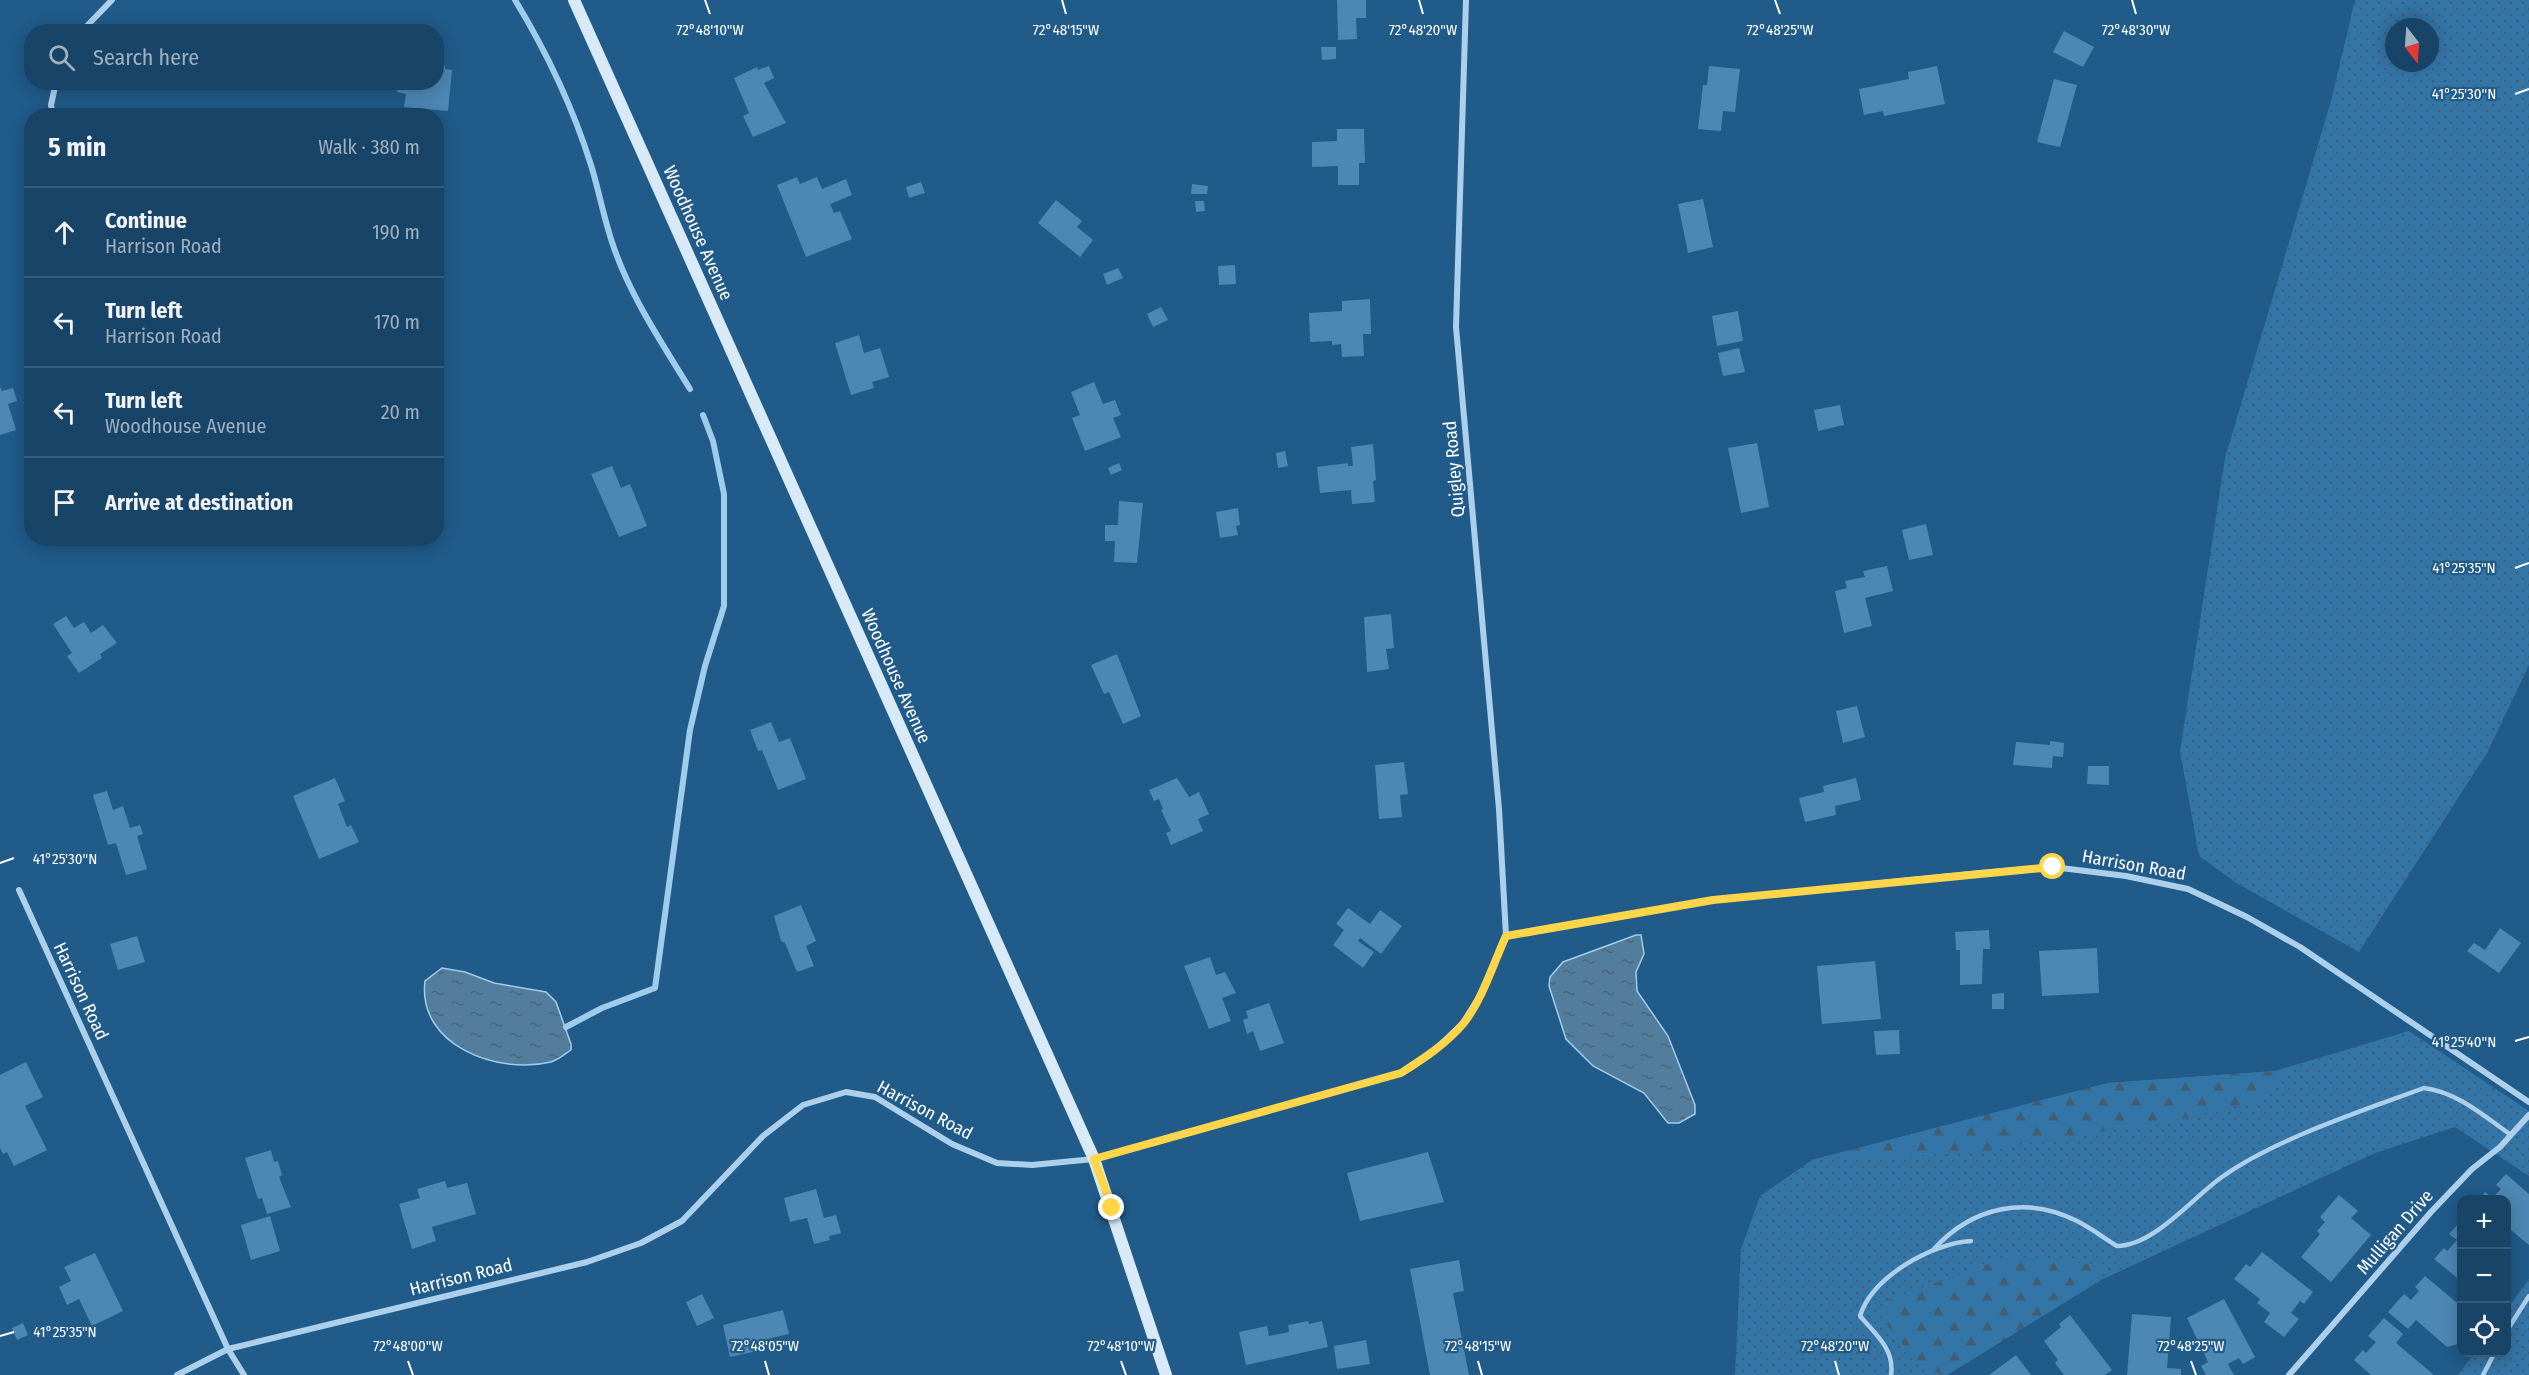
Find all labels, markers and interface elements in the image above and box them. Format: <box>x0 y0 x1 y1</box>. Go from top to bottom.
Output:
north arrow <box>2385 18 2439 72</box>
text: 72°48'10"W <box>676 21 744 39</box>
text: 72°48'15"W <box>1033 21 1099 39</box>
text: 72°48'20"W <box>1389 21 1457 39</box>
text: 72°48'25"W <box>1746 21 1814 39</box>
text: 72°48'30"W <box>2102 21 2170 39</box>
search box <box>24 24 444 90</box>
icon: search <box>45 41 78 74</box>
text: Search here <box>93 44 199 71</box>
text: 41°25'30"N <box>2432 85 2496 103</box>
text: 5 min <box>48 132 106 163</box>
text: Walk · 380 m <box>318 135 420 159</box>
street label: Woodhouse Avenue <box>658 162 738 304</box>
text: Continue <box>105 207 187 234</box>
icon: ahead <box>48 216 81 249</box>
text: 190 m <box>372 220 420 244</box>
text: Harrison Road <box>105 234 222 258</box>
text: Turn left <box>105 297 183 324</box>
icon: left <box>48 306 81 339</box>
text: 170 m <box>374 310 420 334</box>
text: Harrison Road <box>105 324 222 348</box>
text: Turn left <box>105 387 183 414</box>
icon: left <box>48 396 81 429</box>
text: 20 m <box>381 400 420 424</box>
text: Woodhouse Avenue <box>105 414 266 438</box>
street label: Quigley Road <box>1439 420 1469 518</box>
icon: arrive <box>48 486 81 519</box>
text: Arrive at destination <box>105 489 293 516</box>
text: 41°25'35"N <box>2432 559 2496 577</box>
street label: Woodhouse Avenue <box>856 605 936 747</box>
street label: Harrison Road <box>2080 845 2188 885</box>
text: 41°25'30"N <box>33 850 97 868</box>
route start <box>2039 853 2065 879</box>
street label: Harrison Road <box>49 939 113 1043</box>
text: 41°25'40"N <box>2432 1033 2496 1051</box>
street label: Harrison Road <box>873 1076 977 1144</box>
street label: Mulligan Drive <box>2352 1185 2438 1279</box>
route end <box>1098 1194 1124 1220</box>
map controls <box>2457 1195 2511 1357</box>
button: + <box>2457 1195 2511 1249</box>
button: − <box>2457 1249 2511 1303</box>
street label: Harrison Road <box>407 1254 515 1300</box>
button: locate <box>2457 1303 2511 1357</box>
text: 41°25'35"N <box>33 1323 97 1341</box>
text: 72°48'00"W <box>373 1337 443 1355</box>
text: 72°48'05"W <box>731 1337 799 1355</box>
text: 72°48'10"W <box>1087 1337 1155 1355</box>
text: 72°48'15"W <box>1445 1337 1511 1355</box>
text: 72°48'20"W <box>1801 1337 1869 1355</box>
text: 72°48'25"W <box>2157 1337 2225 1355</box>

